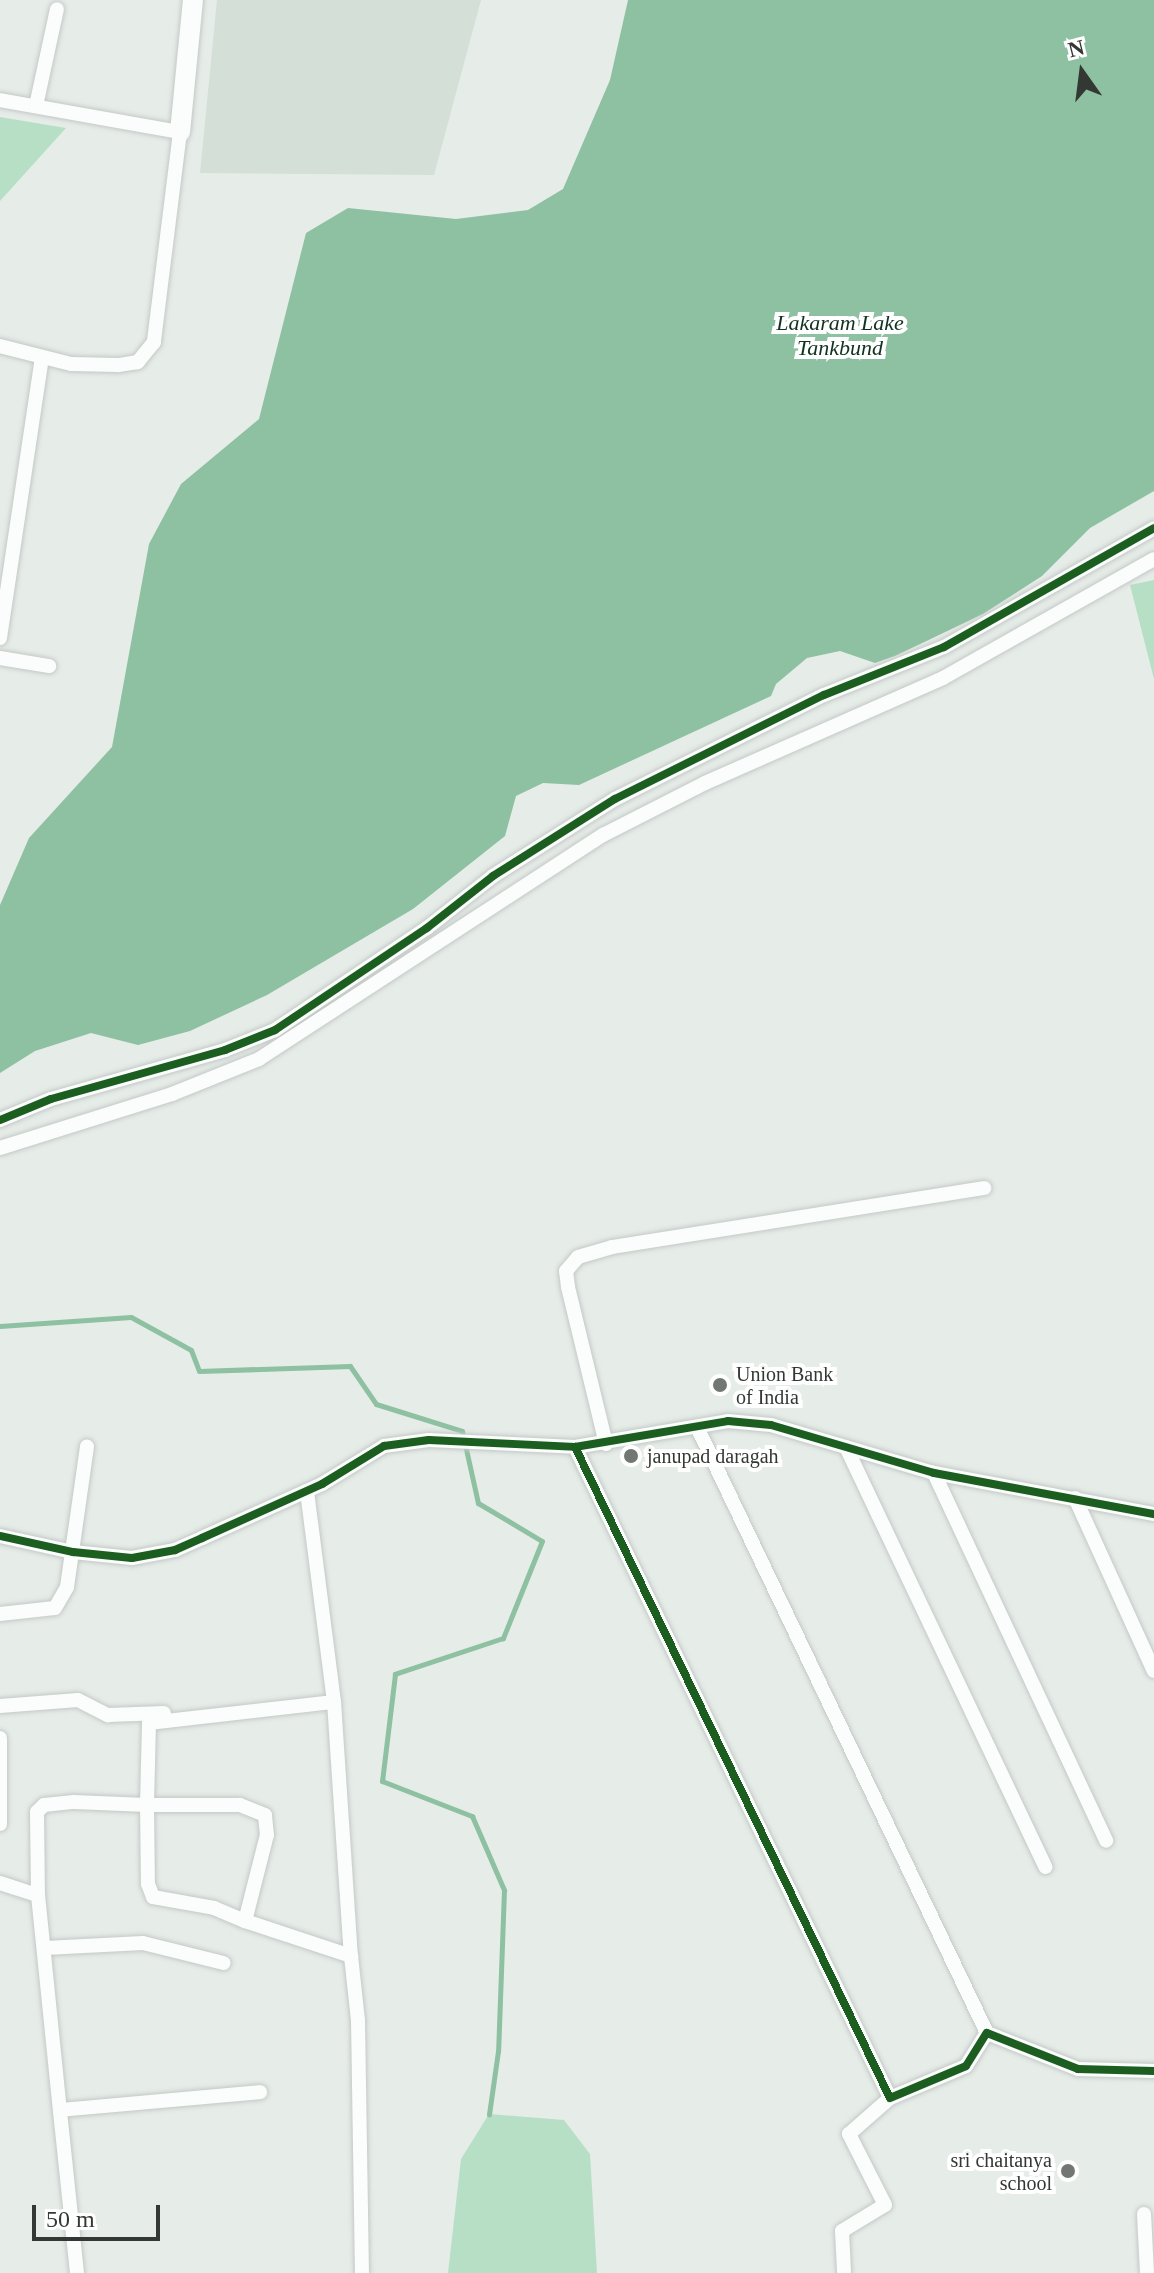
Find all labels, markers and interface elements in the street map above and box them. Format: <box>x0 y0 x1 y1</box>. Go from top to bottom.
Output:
north arrow <box>1042 32 1122 112</box>
text: N <box>1065 34 1087 62</box>
water label: Lakaram Lake Tankbund <box>776 309 904 360</box>
place label: Union Bank of India <box>736 1362 833 1409</box>
marker: Union Bank of India <box>711 1376 729 1394</box>
place label: janupad daragah <box>647 1444 779 1468</box>
marker: janupad daragah <box>622 1447 640 1465</box>
place label: sri chaitanya school <box>950 2148 1052 2195</box>
marker: sri chaitanya school <box>1059 2162 1077 2180</box>
scale bar <box>36 2189 164 2239</box>
text: 50 m <box>46 2206 95 2232</box>

